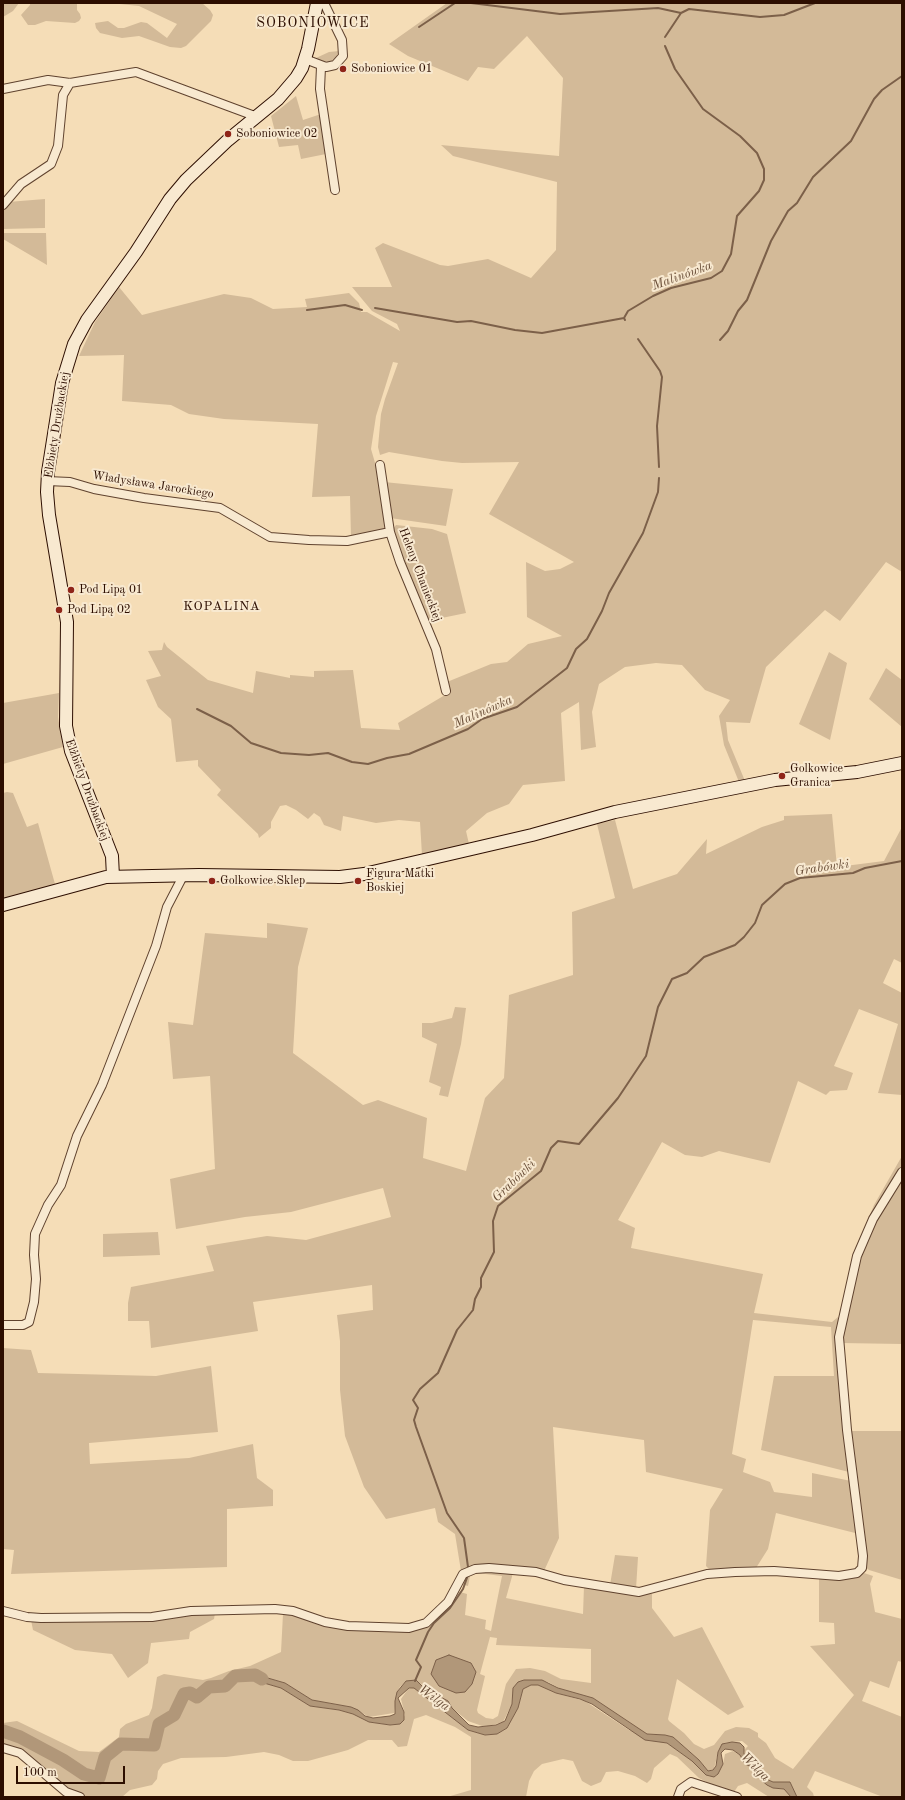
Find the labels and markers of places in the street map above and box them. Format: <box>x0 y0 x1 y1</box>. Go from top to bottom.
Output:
place label: Soboniowice 01 <box>351 62 433 76</box>
marker: Soboniowice 01 <box>338 64 348 74</box>
place label: Soboniowice 02 <box>236 127 318 141</box>
marker: Soboniowice 02 <box>223 129 233 139</box>
place label: Pod Lipą 01 <box>79 583 143 597</box>
marker: Pod Lipą 01 <box>66 585 76 595</box>
place label: Pod Lipą 02 <box>67 603 131 617</box>
marker: Pod Lipą 02 <box>54 605 64 615</box>
place label: Golkowice Granica <box>790 762 843 790</box>
marker: Golkowice Granica <box>777 771 787 781</box>
place label: Figura Matki Boskiej <box>366 867 434 895</box>
place label: Golkowice Sklep <box>220 874 305 888</box>
marker: Golkowice Sklep <box>207 876 217 886</box>
marker: Figura Matki Boskiej <box>353 876 363 886</box>

